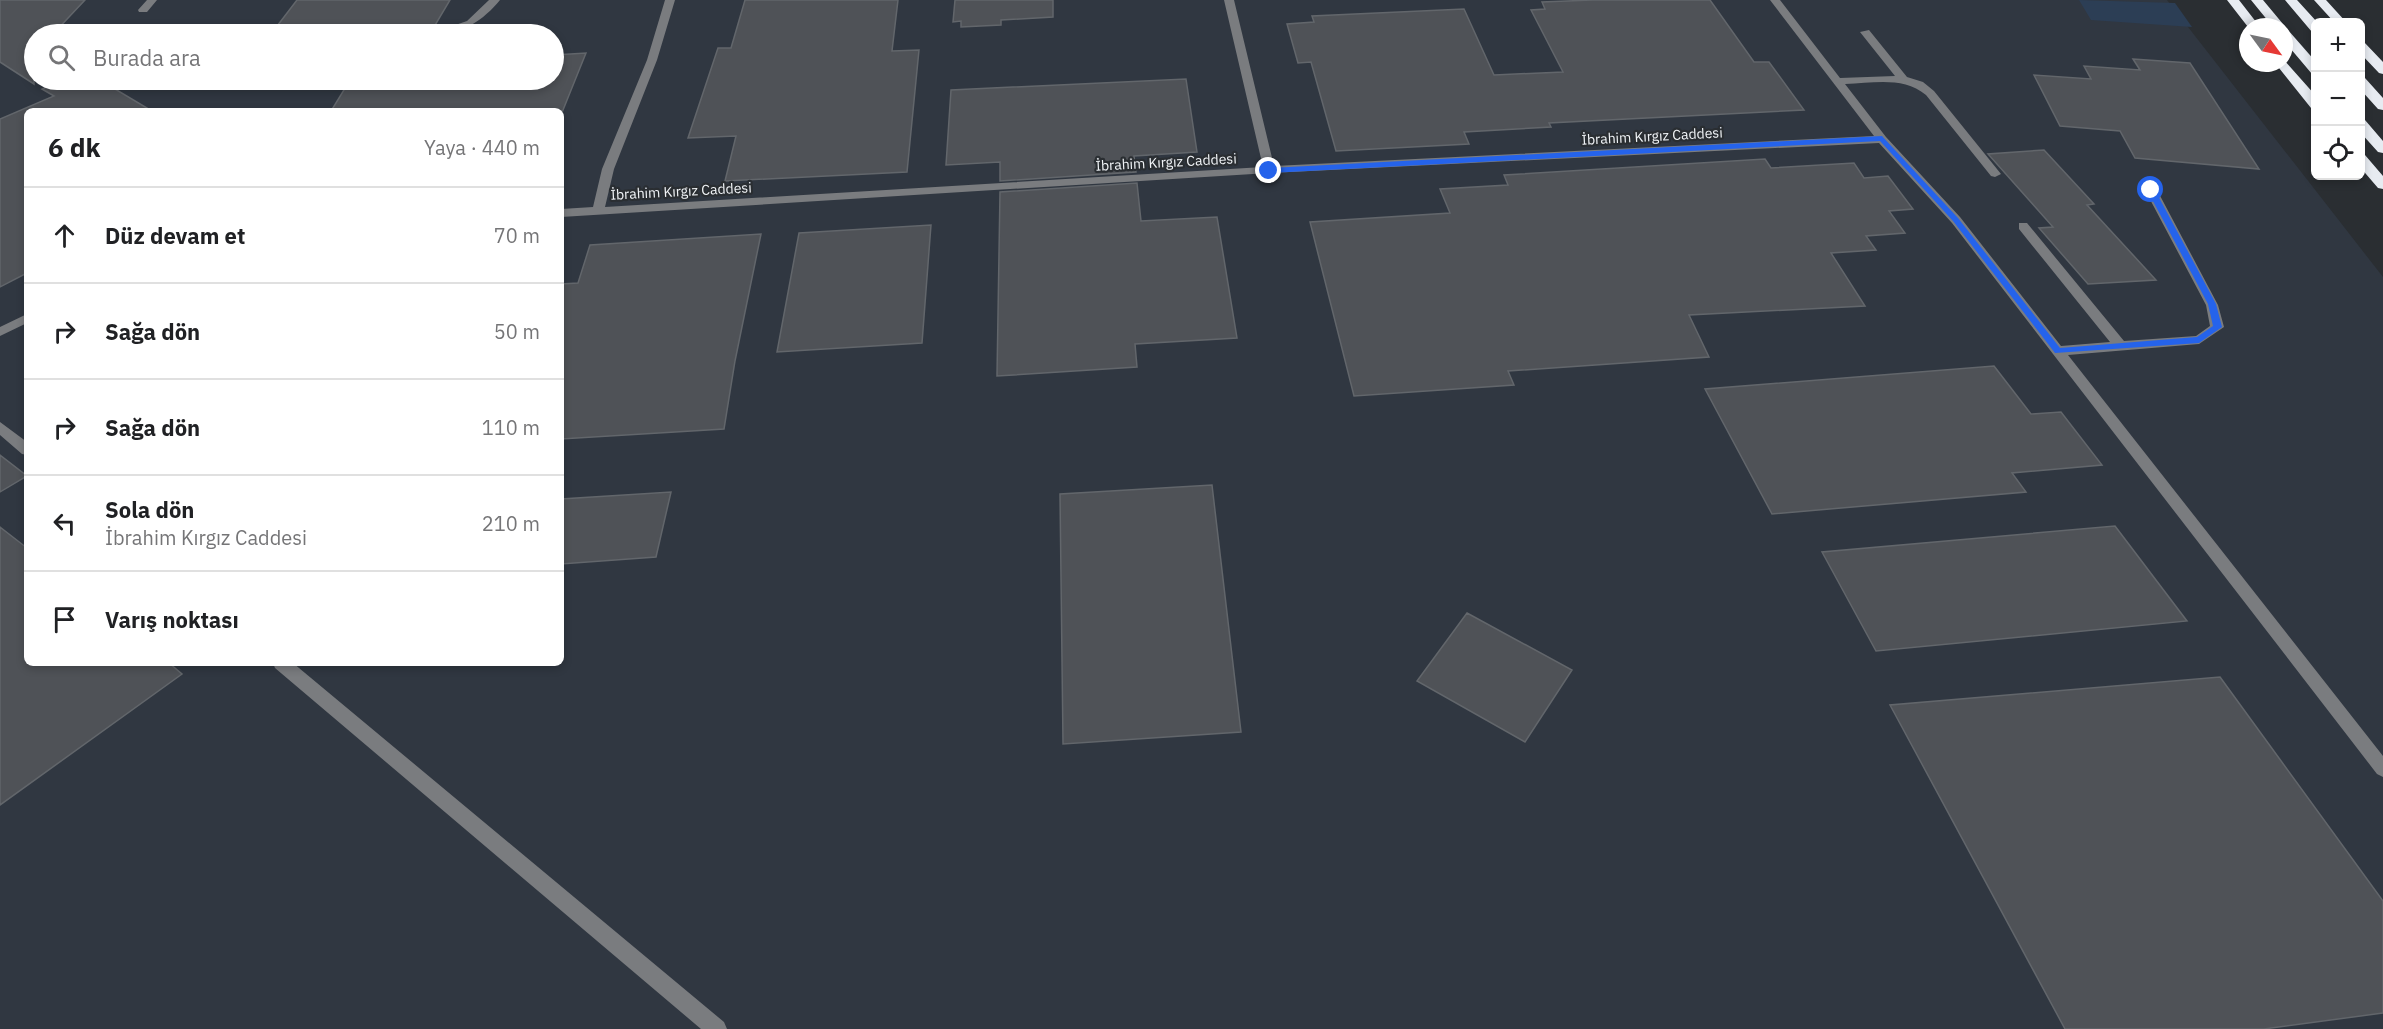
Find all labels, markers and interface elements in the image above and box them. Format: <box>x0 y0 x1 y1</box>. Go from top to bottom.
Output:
north arrow <box>2239 18 2293 72</box>
map controls <box>2311 18 2365 180</box>
button: + <box>2311 18 2365 72</box>
search box <box>24 24 564 90</box>
icon: search <box>45 41 78 74</box>
text: Burada ara <box>93 43 201 72</box>
button: − <box>2311 72 2365 126</box>
street label: İbrahim Kırgız Caddesi <box>1581 123 1723 149</box>
button: locate <box>2311 126 2365 180</box>
text: 6 dk <box>48 130 101 164</box>
text: Yaya · 440 m <box>424 134 540 161</box>
street label: İbrahim Kırgız Caddesi <box>1095 149 1237 175</box>
route end <box>1255 157 1281 183</box>
route start <box>2137 176 2163 202</box>
street label: İbrahim Kırgız Caddesi <box>610 178 752 204</box>
icon: ahead <box>48 219 81 252</box>
text: Düz devam et <box>105 221 245 250</box>
text: 70 m <box>494 222 540 249</box>
icon: right <box>48 315 81 348</box>
text: Sağa dön <box>105 317 200 346</box>
text: 50 m <box>494 318 540 345</box>
icon: right <box>48 411 81 444</box>
text: Sağa dön <box>105 413 200 442</box>
text: 110 m <box>482 414 540 441</box>
text: Sola dön <box>105 495 194 524</box>
icon: left <box>48 507 81 540</box>
text: 210 m <box>482 510 540 537</box>
text: İbrahim Kırgız Caddesi <box>105 524 307 551</box>
icon: arrive <box>48 603 81 636</box>
text: Varış noktası <box>105 605 239 634</box>

